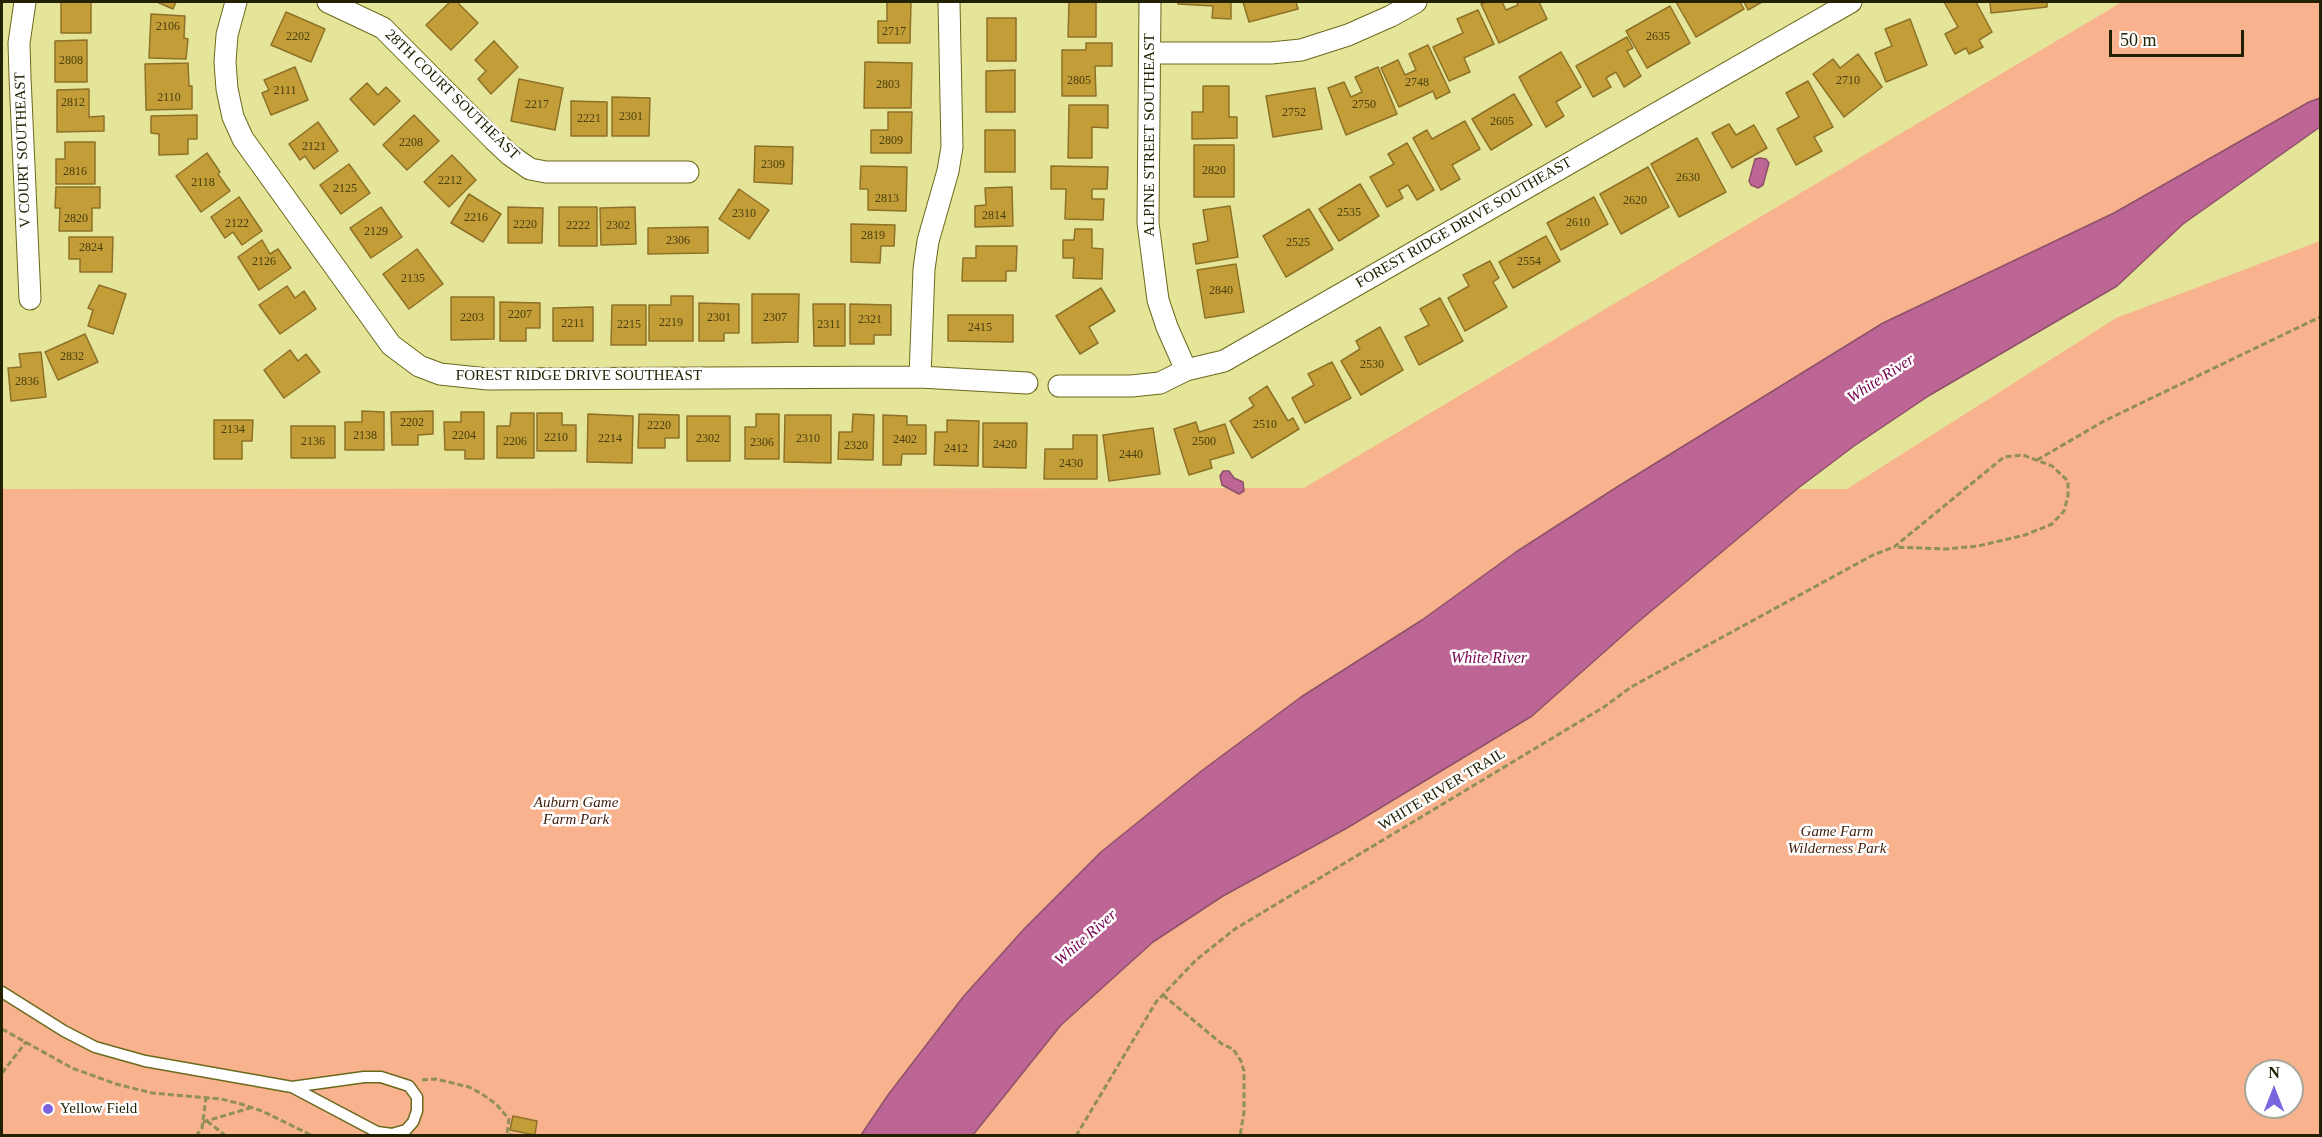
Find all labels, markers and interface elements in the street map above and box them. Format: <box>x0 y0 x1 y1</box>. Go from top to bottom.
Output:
scale bar <box>2112 18 2247 56</box>
house number: 2106 <box>156 20 180 34</box>
house number: 2717 <box>882 25 906 39</box>
street label: 28TH COURT SOUTHEAST <box>381 26 523 164</box>
house number: 2202 <box>286 30 310 44</box>
house number: 2635 <box>1646 30 1670 44</box>
text: 50 m <box>2120 30 2157 50</box>
street label: ALPINE STREET SOUTHEAST <box>1141 33 1159 237</box>
house number: 2808 <box>59 54 83 68</box>
street label: V COURT SOUTHEAST <box>11 72 35 228</box>
house number: 2805 <box>1067 74 1091 88</box>
house number: 2710 <box>1836 74 1860 88</box>
house number: 2748 <box>1405 76 1429 90</box>
house number: 2803 <box>876 78 900 92</box>
house number: 2111 <box>273 84 297 98</box>
house number: 2110 <box>157 91 181 105</box>
house number: 2812 <box>61 96 85 110</box>
house number: 2217 <box>525 98 549 112</box>
house number: 2750 <box>1352 98 1376 112</box>
house number: 2752 <box>1282 106 1306 120</box>
house number: 2301 <box>619 110 643 124</box>
house number: 2221 <box>577 112 601 126</box>
house number: 2605 <box>1490 115 1514 129</box>
house number: 2809 <box>879 134 903 148</box>
house number: 2208 <box>399 136 423 150</box>
house number: 2121 <box>302 140 326 154</box>
street label: FOREST RIDGE DRIVE SOUTHEAST <box>1353 154 1575 292</box>
house number: 2309 <box>761 158 785 172</box>
house number: 2820 <box>1202 164 1226 178</box>
house number: 2816 <box>63 165 87 179</box>
house number: 2630 <box>1676 171 1700 185</box>
house number: 2212 <box>438 174 462 188</box>
house number: 2118 <box>191 176 215 190</box>
house number: 2125 <box>333 182 357 196</box>
house number: 2813 <box>875 192 899 206</box>
house number: 2620 <box>1623 194 1647 208</box>
house number: 2535 <box>1337 206 1361 220</box>
house number: 2310 <box>732 207 756 221</box>
house number: 2814 <box>982 209 1006 223</box>
house number: 2216 <box>464 211 488 225</box>
house number: 2820 <box>64 212 88 226</box>
house number: 2610 <box>1566 216 1590 230</box>
house number: 2122 <box>225 217 249 231</box>
house number: 2220 <box>513 218 537 232</box>
house number: 2222 <box>566 219 590 233</box>
house number: 2302 <box>606 219 630 233</box>
house number: 2129 <box>364 225 388 239</box>
house number: 2819 <box>861 229 885 243</box>
house number: 2306 <box>666 234 690 248</box>
house number: 2525 <box>1286 236 1310 250</box>
house number: 2824 <box>79 241 103 255</box>
house number: 2126 <box>252 255 276 269</box>
house number: 2554 <box>1517 255 1541 269</box>
house number: 2135 <box>401 272 425 286</box>
house number: 2840 <box>1209 284 1233 298</box>
house number: 2207 <box>508 308 532 322</box>
house number: 2203 <box>460 311 484 325</box>
house number: 2301 <box>707 311 731 325</box>
house number: 2307 <box>763 311 787 325</box>
house number: 2321 <box>858 313 882 327</box>
house number: 2219 <box>659 316 683 330</box>
house number: 2211 <box>561 317 585 331</box>
house number: 2215 <box>617 318 641 332</box>
house number: 2311 <box>817 318 841 332</box>
house number: 2415 <box>968 321 992 335</box>
house number: 2832 <box>60 350 84 364</box>
water label: White River <box>1844 350 1918 408</box>
house number: 2530 <box>1360 358 1384 372</box>
street label: FOREST RIDGE DRIVE SOUTHEAST <box>456 367 702 385</box>
house number: 2836 <box>15 375 39 389</box>
house number: 2202 <box>400 416 424 430</box>
house number: 2510 <box>1253 418 1277 432</box>
house number: 2220 <box>647 419 671 433</box>
house number: 2134 <box>221 423 245 437</box>
house number: 2138 <box>353 429 377 443</box>
house number: 2204 <box>452 429 476 443</box>
house number: 2210 <box>544 431 568 445</box>
house number: 2214 <box>598 432 622 446</box>
house number: 2302 <box>696 432 720 446</box>
house number: 2310 <box>796 432 820 446</box>
house number: 2402 <box>893 433 917 447</box>
house number: 2136 <box>301 435 325 449</box>
house number: 2206 <box>503 435 527 449</box>
house number: 2500 <box>1192 435 1216 449</box>
house number: 2306 <box>750 436 774 450</box>
house number: 2420 <box>993 438 1017 452</box>
house number: 2320 <box>844 439 868 453</box>
house number: 2412 <box>944 442 968 456</box>
house number: 2440 <box>1119 448 1143 462</box>
house number: 2430 <box>1059 457 1083 471</box>
water label: White River <box>1451 649 1527 669</box>
street label: WHITE RIVER TRAIL <box>1375 745 1509 835</box>
park label: Auburn Game Farm Park <box>534 794 618 829</box>
park label: Game Farm Wilderness Park <box>1788 823 1886 858</box>
water label: White River <box>1051 906 1121 970</box>
north arrow <box>2244 1059 2304 1119</box>
text: N <box>2268 1064 2280 1081</box>
place label: Yellow Field <box>60 1100 137 1118</box>
marker: Yellow Field <box>41 1102 55 1116</box>

